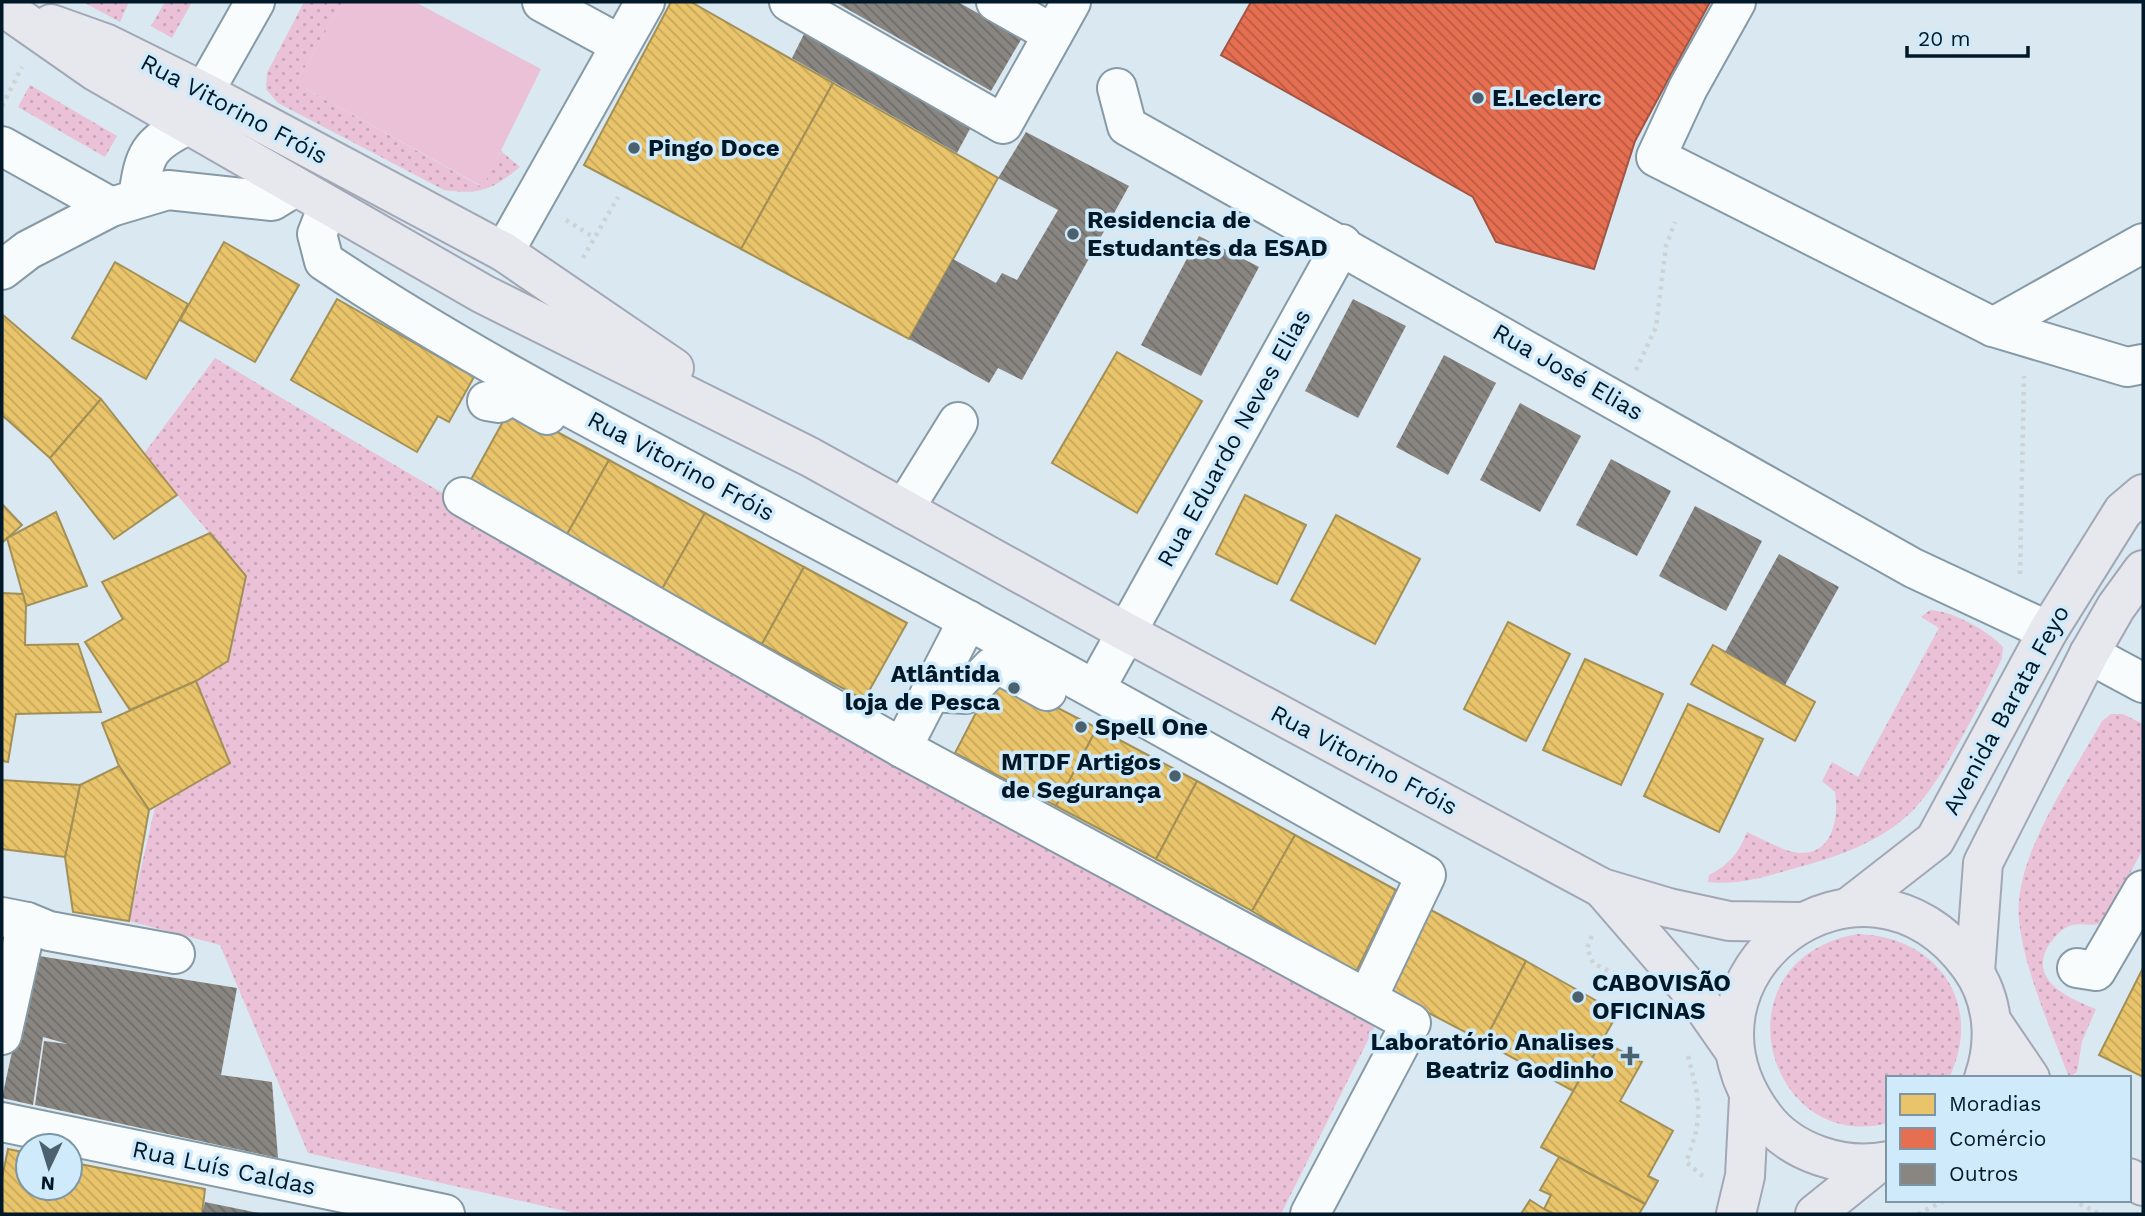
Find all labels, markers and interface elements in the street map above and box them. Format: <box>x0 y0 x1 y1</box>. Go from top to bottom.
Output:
scale bar <box>1907 14 2028 58</box>
text: 20 m <box>1918 26 1970 51</box>
street label: Rua Vitorino Fróis <box>136 48 332 170</box>
place label: E.Leclerc <box>1492 84 1602 112</box>
marker: E.Leclerc <box>1470 90 1486 106</box>
place label: Pingo Doce <box>648 134 780 162</box>
marker: Pingo Doce <box>626 140 642 156</box>
place label: Residencia de Estudantes da ESAD <box>1087 206 1328 262</box>
marker: Residencia de Estudantes da ESAD <box>1065 226 1081 242</box>
street label: Rua Eduardo Neves Elias <box>1151 304 1317 572</box>
street label: Rua José Elias <box>1488 318 1648 426</box>
street label: Rua Vitorino Fróis <box>583 405 779 527</box>
street label: Avenida Barata Feyo <box>1937 600 2075 820</box>
place label: Atlântida loja de Pesca <box>845 660 1000 716</box>
marker: Atlântida loja de Pesca <box>1006 680 1022 696</box>
street label: Rua Vitorino Fróis <box>1266 699 1462 821</box>
place label: Spell One <box>1095 713 1208 741</box>
marker: Spell One <box>1073 719 1089 735</box>
place label: MTDF Artigos de Segurança <box>1001 748 1161 804</box>
marker: MTDF Artigos de Segurança <box>1167 768 1183 784</box>
place label: CABOVISÃO OFICINAS <box>1592 969 1731 1025</box>
marker: CABOVISÃO OFICINAS <box>1570 989 1586 1005</box>
place label: Laboratório Analises Beatriz Godinho <box>1370 1028 1614 1084</box>
marker: Laboratório Analises Beatriz Godinho <box>1620 1046 1640 1066</box>
legend <box>1886 1076 2131 1202</box>
text: Moradias <box>1949 1091 2041 1116</box>
text: Comércio <box>1949 1126 2046 1151</box>
north arrow <box>14 1132 84 1202</box>
street label: Rua Luís Caldas <box>130 1135 318 1201</box>
text: Outros <box>1949 1161 2018 1186</box>
text: N <box>40 1171 56 1195</box>

